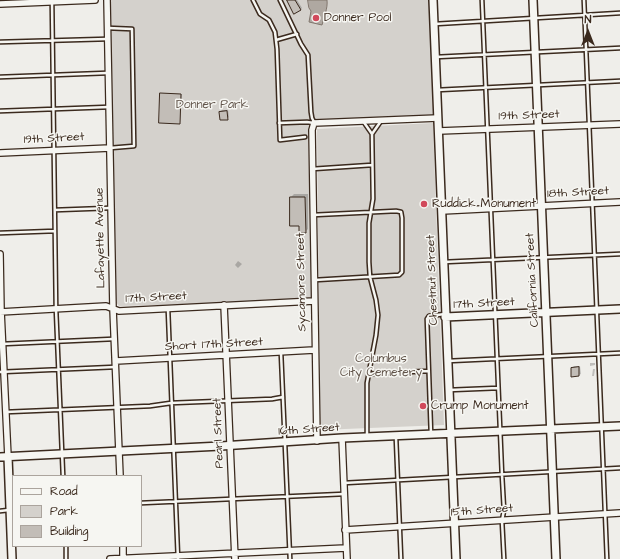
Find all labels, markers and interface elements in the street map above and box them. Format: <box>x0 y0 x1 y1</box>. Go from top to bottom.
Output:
place label: Donner Pool <box>324 11 391 25</box>
north arrow <box>568 12 608 52</box>
text: N <box>585 12 591 27</box>
marker: Donner Pool <box>311 13 321 23</box>
park label: Donner Park <box>176 98 248 112</box>
street label: 19th Street <box>498 108 560 124</box>
street label: 19th Street <box>23 130 85 148</box>
street label: 18th Street <box>547 184 609 202</box>
street label: Lafayette Avenue <box>93 188 109 288</box>
place label: Ruddick Monument <box>432 197 536 211</box>
marker: Ruddick Monument <box>419 199 429 209</box>
street label: Sycamore Street <box>294 232 310 332</box>
street label: California Street <box>523 232 543 328</box>
street label: Chestnut Street <box>424 234 442 326</box>
street label: 17th Street <box>125 289 187 307</box>
street label: 17th Street <box>453 295 515 313</box>
street label: Short 17th Street <box>165 335 263 355</box>
park label: Columbus City Cemetery <box>340 352 422 380</box>
street label: Pearl Street <box>211 397 227 469</box>
place label: Crump Monument <box>431 399 528 413</box>
marker: Crump Monument <box>418 401 428 411</box>
street label: 16th Street <box>278 421 340 439</box>
legend <box>12 475 142 547</box>
text: Road <box>50 483 78 500</box>
street label: 15th Street <box>450 502 514 520</box>
text: Park <box>50 503 78 520</box>
text: Building <box>50 523 88 540</box>

